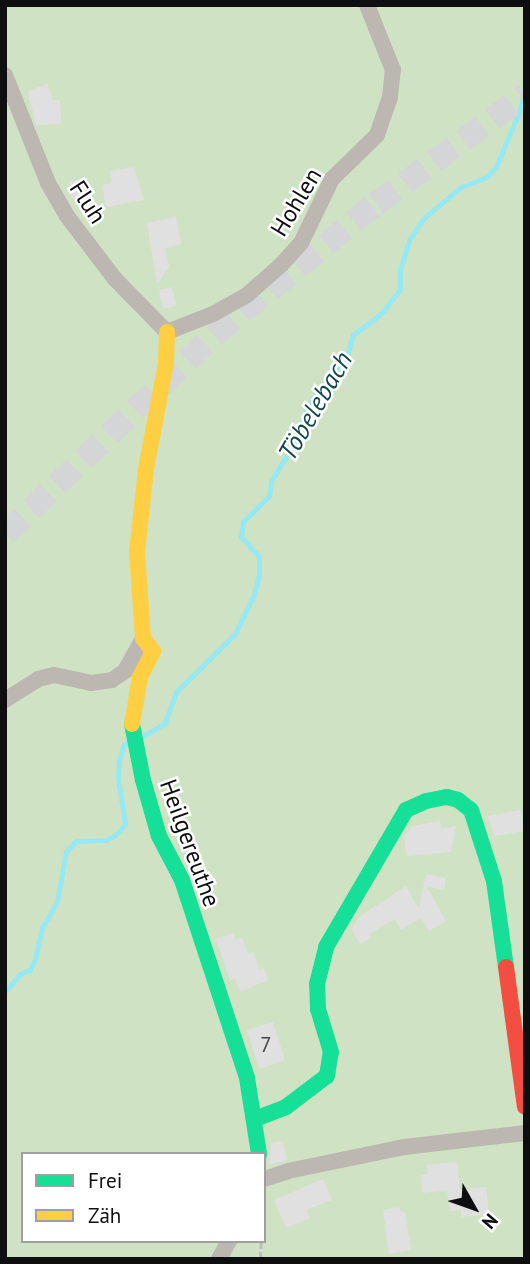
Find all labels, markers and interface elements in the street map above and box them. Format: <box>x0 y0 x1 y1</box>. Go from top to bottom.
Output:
street label: Hohlen <box>264 163 328 241</box>
street label: Fluh <box>64 175 112 229</box>
water label: Töbelebach <box>271 346 359 466</box>
street label: Heilgereuthe <box>154 775 226 911</box>
house number: 7 <box>260 1032 272 1058</box>
legend <box>21 1152 266 1243</box>
text: Frei <box>88 1167 122 1194</box>
north arrow <box>439 1173 509 1243</box>
text: Zäh <box>88 1202 121 1229</box>
text: N <box>477 1209 503 1234</box>

